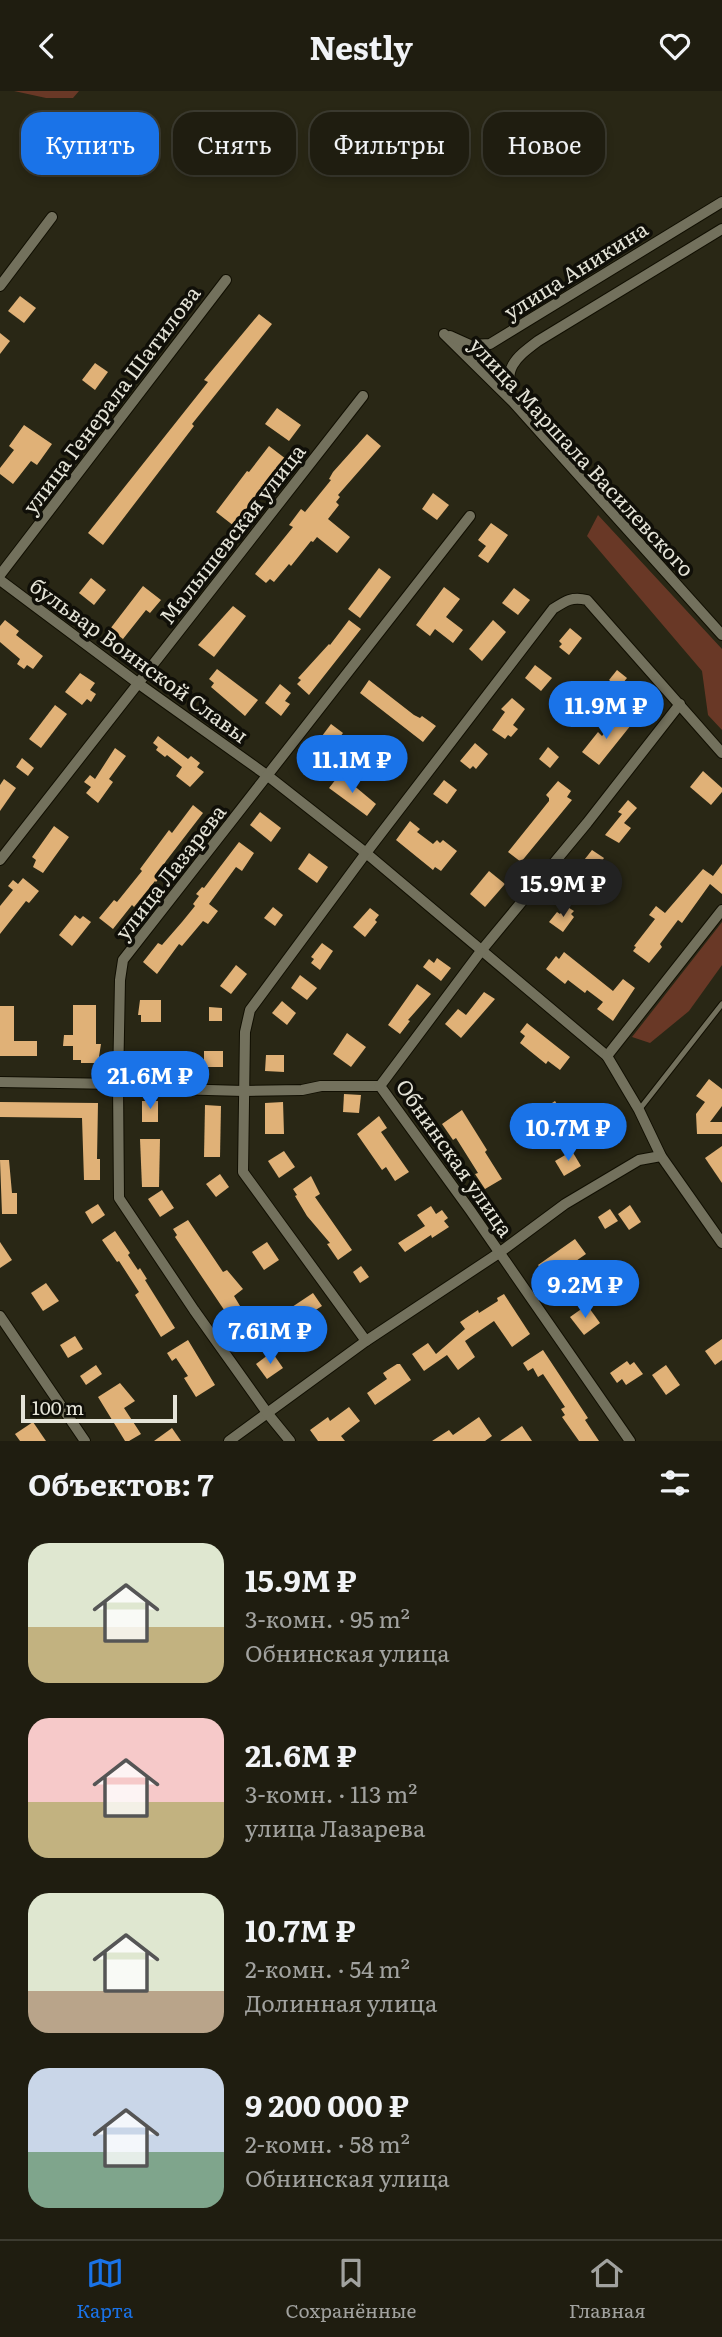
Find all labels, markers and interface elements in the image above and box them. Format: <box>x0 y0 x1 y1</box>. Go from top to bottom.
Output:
text: Nestly <box>309 22 413 70</box>
icon: back <box>28 27 66 65</box>
icon: heart <box>656 27 694 65</box>
chip: Купить <box>21 112 159 175</box>
chip: Снять <box>173 112 296 175</box>
chip: Фильтры <box>310 112 469 175</box>
chip: Новое <box>483 112 605 175</box>
street label: улица Аникина <box>497 212 654 326</box>
street label: улица Генерала Шатилова <box>14 278 207 520</box>
street label: улица Маршала Василевского <box>463 329 703 583</box>
street label: Малышевская улица <box>151 436 312 630</box>
street label: бульвар Воинской Славы <box>24 569 256 749</box>
pin: 11.9M ₽ <box>541 681 671 741</box>
text: 11.9M ₽ <box>565 687 647 721</box>
pin: 11.1M ₽ <box>287 735 417 795</box>
text: 11.1M ₽ <box>313 741 391 775</box>
street label: улица Лазарева <box>106 796 232 945</box>
pin: 15.9M ₽ <box>498 859 628 919</box>
text: 15.9M ₽ <box>520 865 606 899</box>
pin: 21.6M ₽ <box>85 1051 215 1111</box>
text: 21.6M ₽ <box>107 1057 193 1091</box>
street label: Обнинская улица <box>390 1072 523 1243</box>
pin: 10.7M ₽ <box>503 1103 633 1163</box>
text: 10.7M ₽ <box>526 1109 610 1143</box>
pin: 9.2M ₽ <box>528 1261 642 1320</box>
text: 9.2M ₽ <box>547 1266 623 1300</box>
pin: 7.61M ₽ <box>205 1307 335 1366</box>
text: 7.61M ₽ <box>228 1312 312 1346</box>
scale bar <box>21 1392 177 1424</box>
text: 100 m <box>32 1393 84 1421</box>
text: Объектов: 7 <box>28 1461 214 1505</box>
icon: filters <box>656 1464 694 1502</box>
text: 15.9M ₽ <box>245 1557 357 1601</box>
icon: home <box>84 1571 168 1655</box>
text: 3-комн. · 95 m² <box>245 1601 410 1635</box>
text: Обнинская улица <box>245 1635 450 1669</box>
text: 21.6M ₽ <box>245 1732 357 1776</box>
icon: home <box>84 1746 168 1830</box>
text: 3-комн. · 113 m² <box>245 1776 417 1810</box>
text: улица Лазарева <box>245 1810 425 1844</box>
text: 10.7M ₽ <box>245 1907 355 1951</box>
icon: home <box>84 1921 168 2005</box>
text: 2-комн. · 54 m² <box>245 1951 410 1985</box>
text: Долинная улица <box>245 1985 437 2019</box>
text: 9 200 000 ₽ <box>245 2082 409 2126</box>
icon: home <box>84 2096 168 2180</box>
text: 2-комн. · 58 m² <box>245 2126 410 2160</box>
text: Обнинская улица <box>245 2160 450 2194</box>
tab: Карта <box>76 2254 133 2324</box>
tab: Сохранённые <box>286 2254 416 2324</box>
tab: Главная <box>569 2254 646 2324</box>

